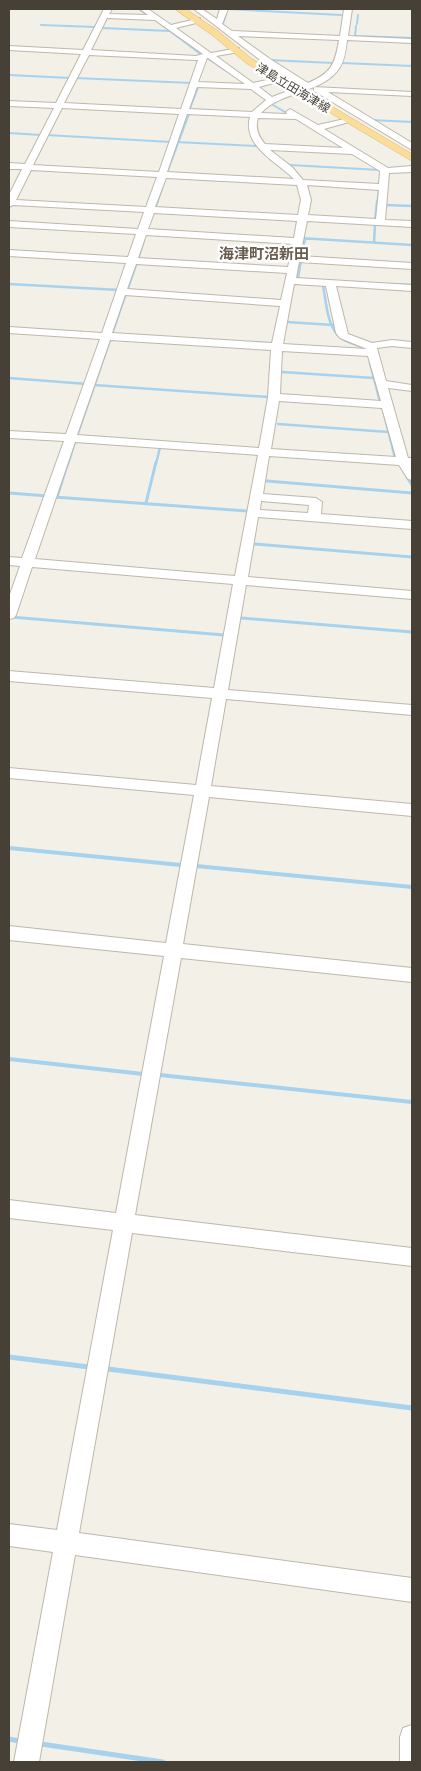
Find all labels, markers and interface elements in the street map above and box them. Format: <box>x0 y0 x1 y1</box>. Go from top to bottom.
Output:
street label: 津島立田海津線 <box>253 60 333 116</box>
district label: 海津町沼新田 <box>219 244 309 264</box>

